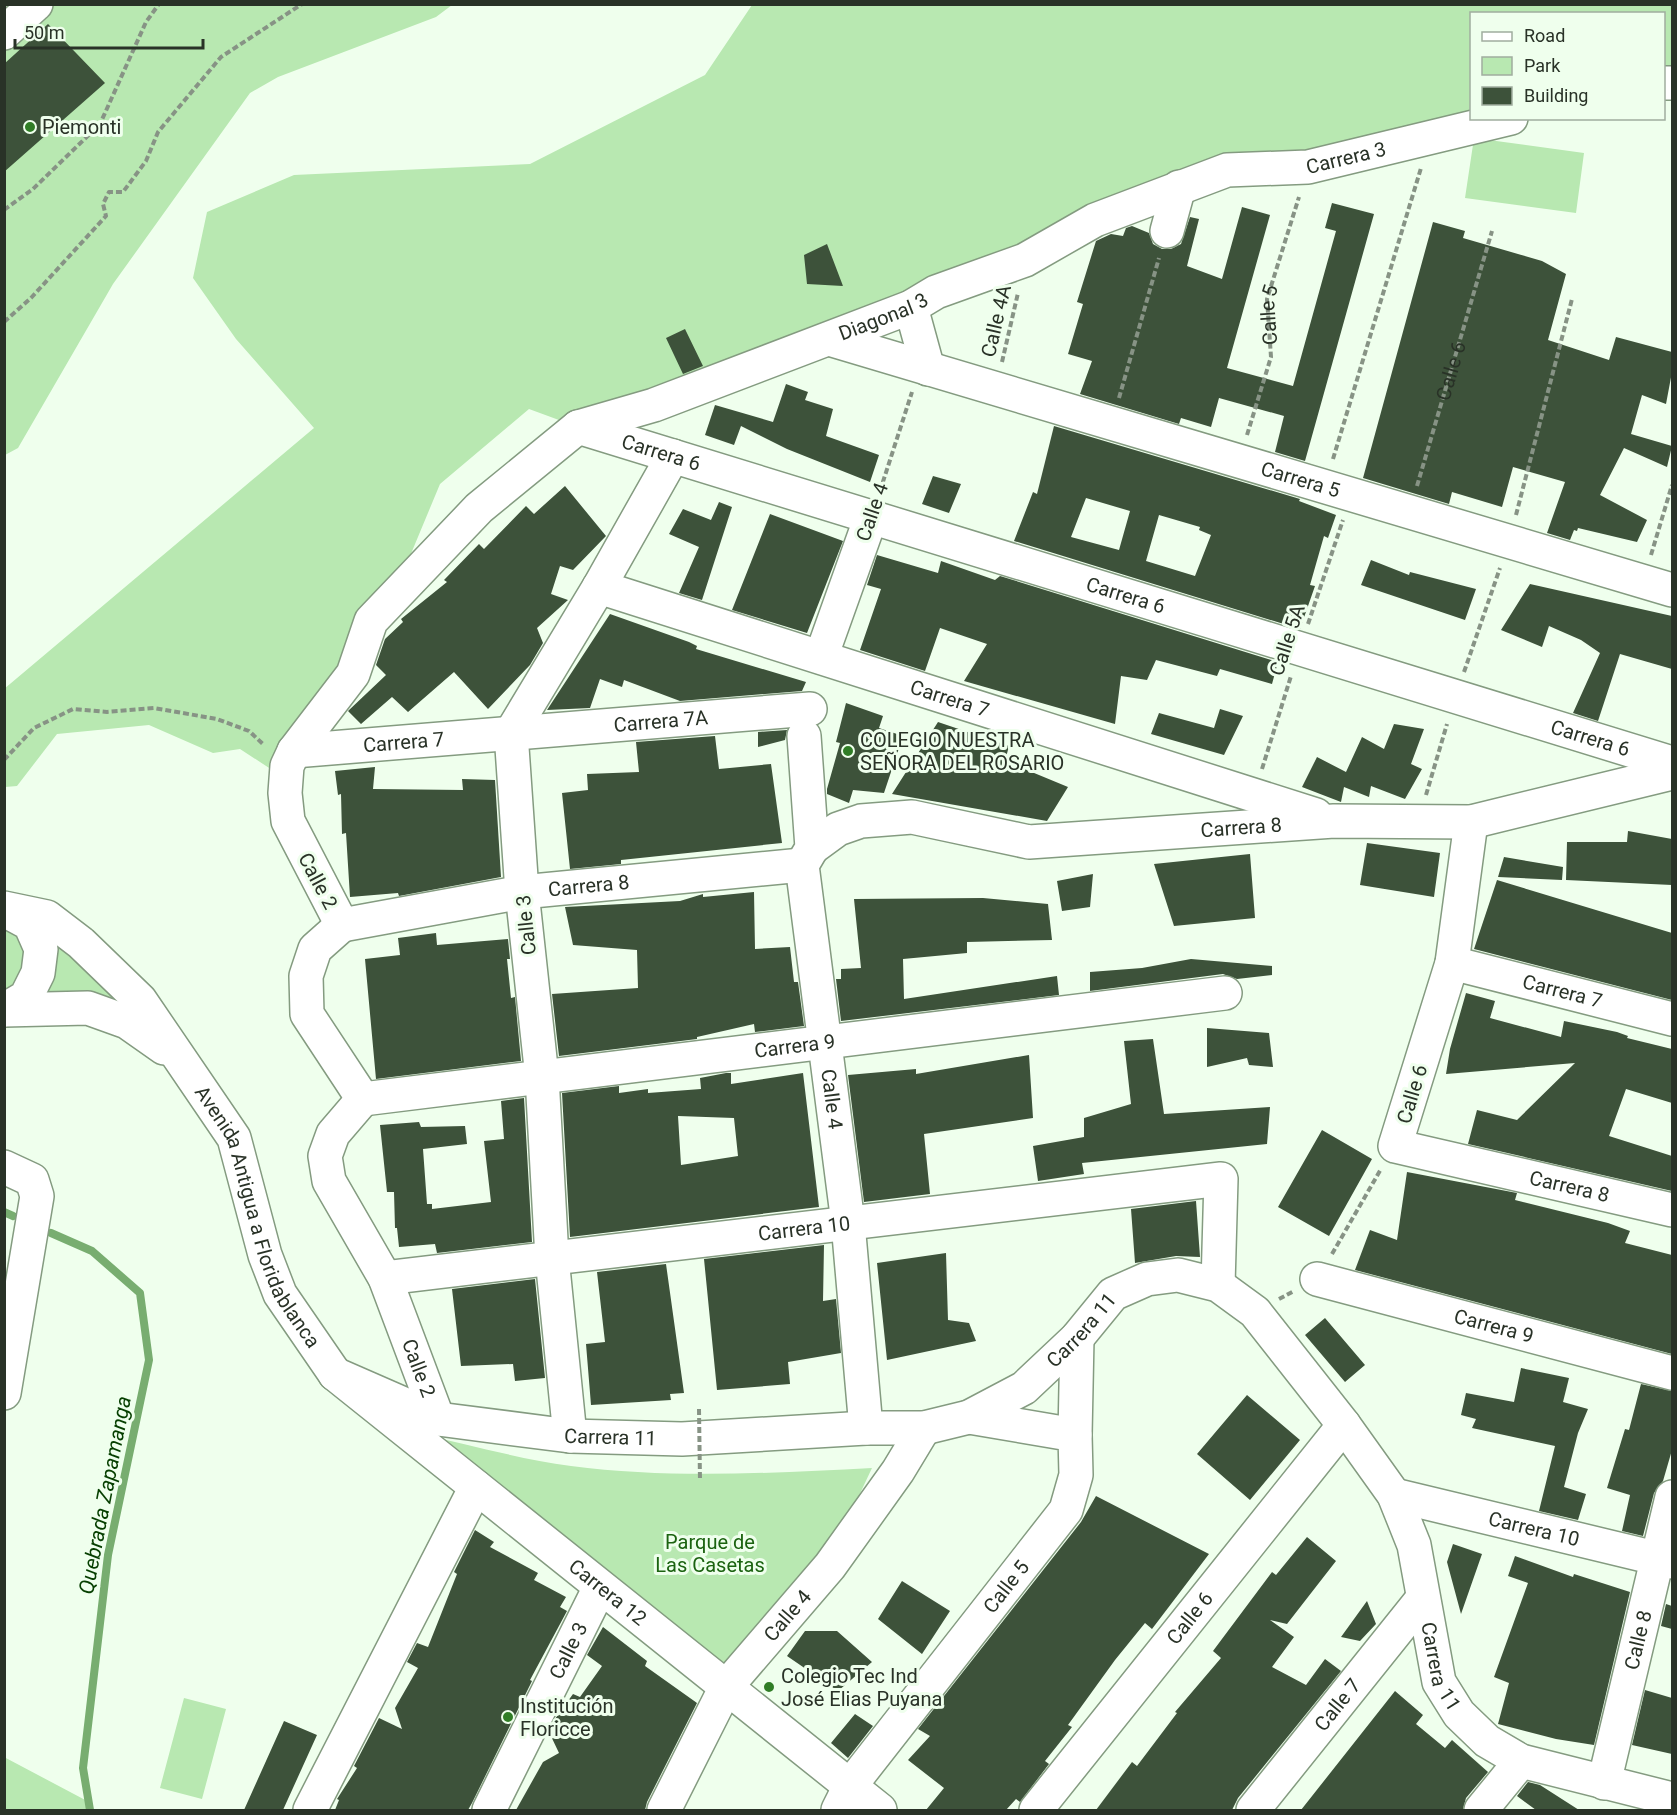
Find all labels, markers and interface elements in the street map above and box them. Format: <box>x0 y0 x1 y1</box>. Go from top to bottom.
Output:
scale bar <box>15 12 202 50</box>
legend <box>1470 12 1665 120</box>
text: 50 m <box>24 22 64 43</box>
text: Road <box>1524 25 1565 46</box>
text: Park <box>1524 55 1561 76</box>
text: Building <box>1524 85 1588 106</box>
place label: Piemonti <box>42 115 121 139</box>
marker: Piemonti <box>23 120 37 134</box>
street label: Carrera 3 <box>1304 137 1388 179</box>
street label: Calle 5 <box>1255 282 1283 346</box>
street label: Calle 4A <box>976 283 1016 359</box>
street label: Diagonal 3 <box>835 287 933 346</box>
street label: Calle 6 <box>1431 338 1471 403</box>
street label: Carrera 6 <box>619 429 704 476</box>
street label: Carrera 5 <box>1258 456 1343 503</box>
street label: Calle 4 <box>851 480 893 544</box>
street label: Carrera 6 <box>1083 572 1168 619</box>
street label: Calle 5A <box>1264 601 1310 679</box>
street label: Carrera 7 <box>907 675 992 722</box>
street label: Carrera 7A <box>613 705 709 737</box>
street label: Carrera 6 <box>1548 714 1633 761</box>
street label: Carrera 7 <box>362 727 445 757</box>
place label: COLEGIO NUESTRA SEÑORA DEL ROSARIO <box>860 728 1064 775</box>
marker: COLEGIO NUESTRA SEÑORA DEL ROSARIO <box>841 744 855 758</box>
street label: Carrera 8 <box>1200 813 1283 842</box>
street label: Calle 2 <box>293 849 343 913</box>
street label: Carrera 8 <box>547 870 630 901</box>
street label: Calle 3 <box>511 894 541 956</box>
street label: Carrera 7 <box>1520 969 1605 1013</box>
street label: Carrera 9 <box>753 1029 837 1063</box>
street label: Calle 6 <box>1392 1062 1432 1126</box>
street label: Calle 4 <box>816 1068 848 1131</box>
street label: Avenida Antigua a Floridablanca <box>190 1081 325 1352</box>
street label: Carrera 8 <box>1527 1165 1612 1207</box>
street label: Carrera 10 <box>757 1211 851 1246</box>
street label: Carrera 11 <box>1041 1288 1121 1372</box>
street label: Carrera 9 <box>1451 1304 1536 1348</box>
street label: Calle 2 <box>397 1335 441 1401</box>
water label: Quebrada Zapamanga <box>74 1394 136 1596</box>
street label: Carrera 11 <box>564 1424 657 1450</box>
street label: Carrera 10 <box>1486 1506 1582 1551</box>
park label: Parque de Las Casetas <box>655 1530 765 1577</box>
street label: Carrera 12 <box>564 1554 651 1631</box>
street label: Calle 5 <box>978 1555 1034 1618</box>
street label: Calle 4 <box>759 1585 816 1646</box>
street label: Calle 6 <box>1161 1587 1218 1649</box>
street label: Calle 8 <box>1619 1608 1657 1672</box>
street label: Calle 3 <box>544 1618 593 1683</box>
street label: Carrera 11 <box>1416 1620 1466 1715</box>
place label: Colegio Tec Ind José Elias Puyana <box>781 1664 942 1711</box>
street label: Calle 7 <box>1309 1674 1366 1736</box>
marker: Colegio Tec Ind José Elias Puyana <box>762 1680 776 1694</box>
place label: Institución Floricce <box>520 1694 614 1741</box>
marker: Institución Floricce <box>501 1710 515 1724</box>

